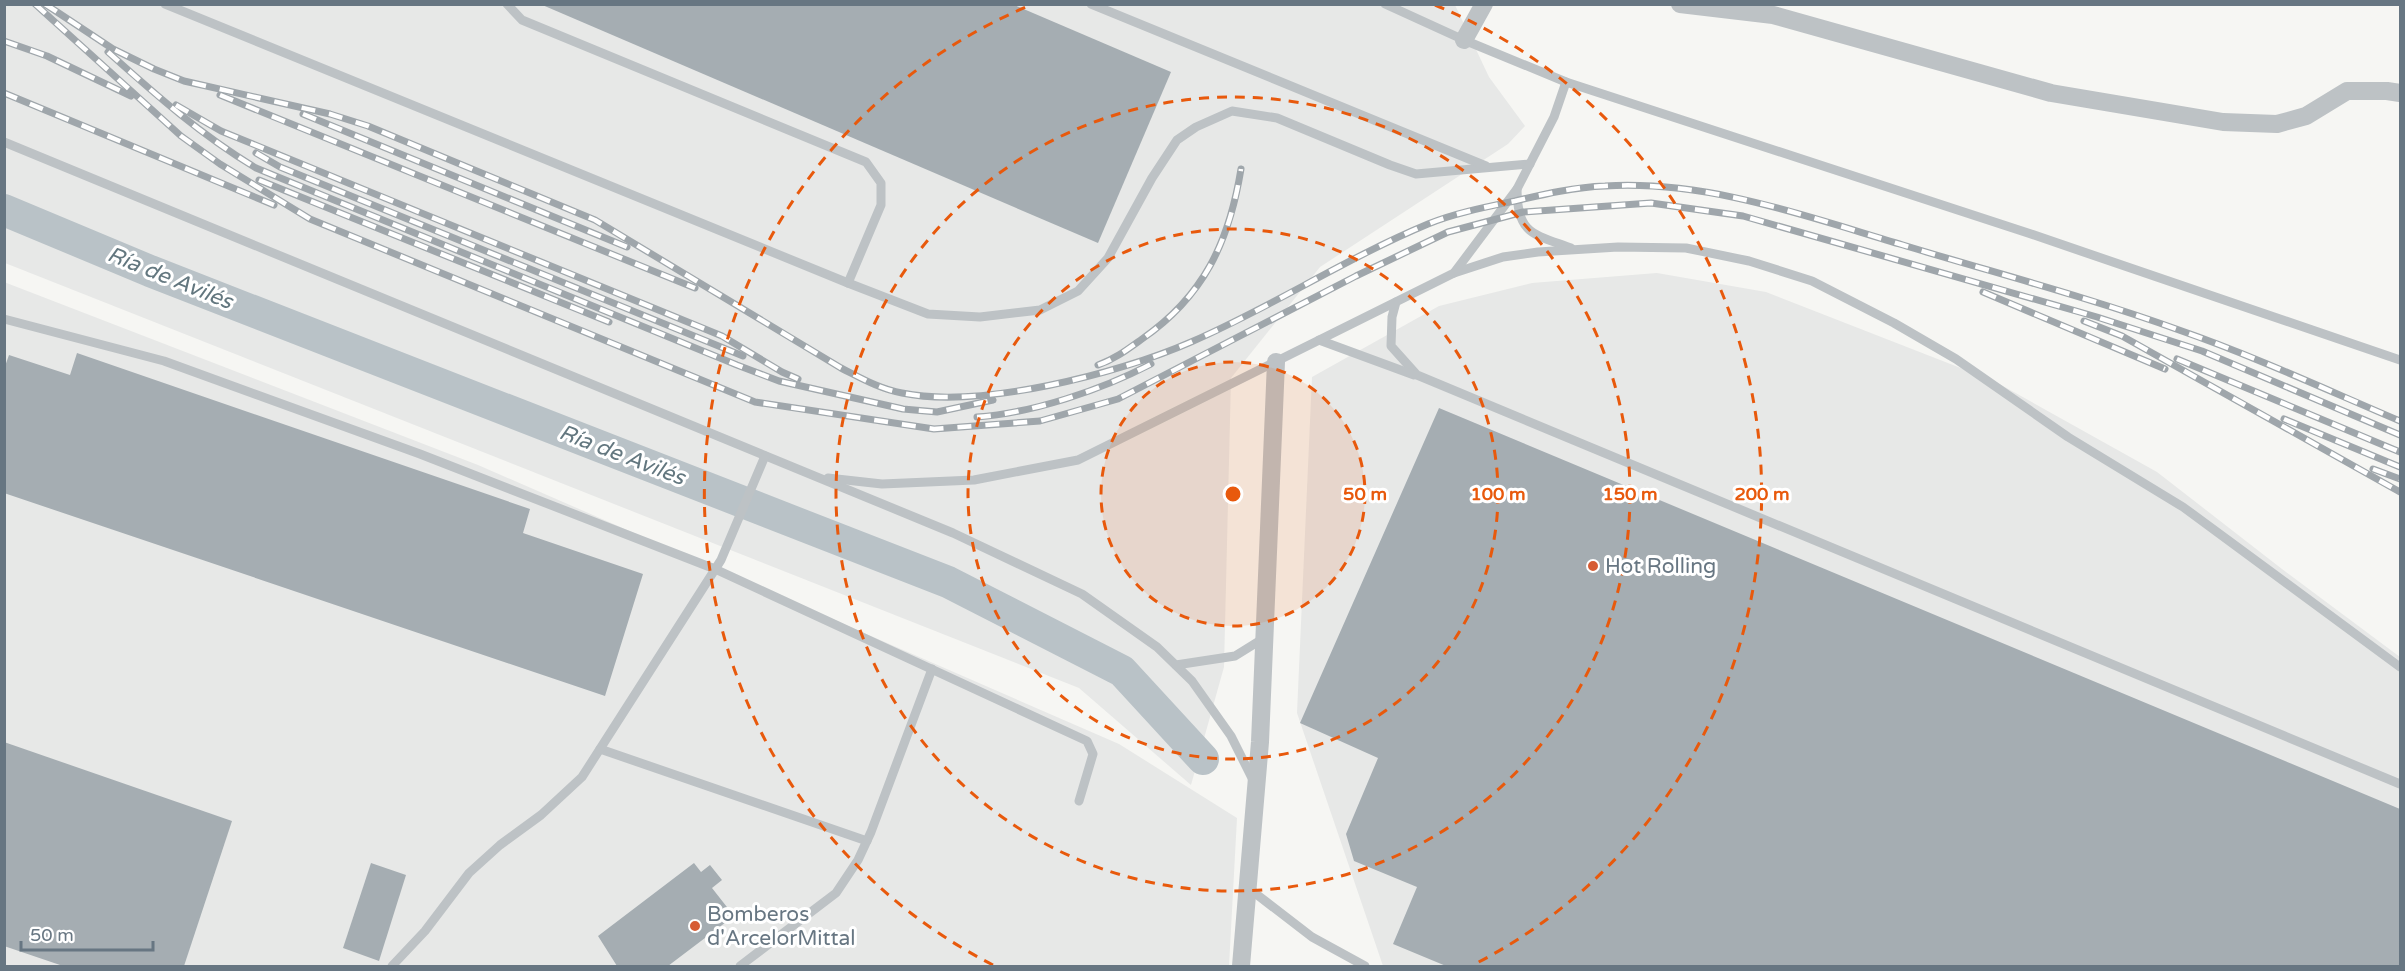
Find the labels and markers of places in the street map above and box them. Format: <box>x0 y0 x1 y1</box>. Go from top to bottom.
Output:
centre of rings <box>1223 484 1243 504</box>
place label: Hot Rolling <box>1605 554 1716 579</box>
marker: Hot Rolling <box>1586 559 1600 573</box>
place label: Bomberos d'ArcelorMittal <box>707 902 856 951</box>
marker: Bomberos d'ArcelorMittal <box>688 919 702 933</box>

